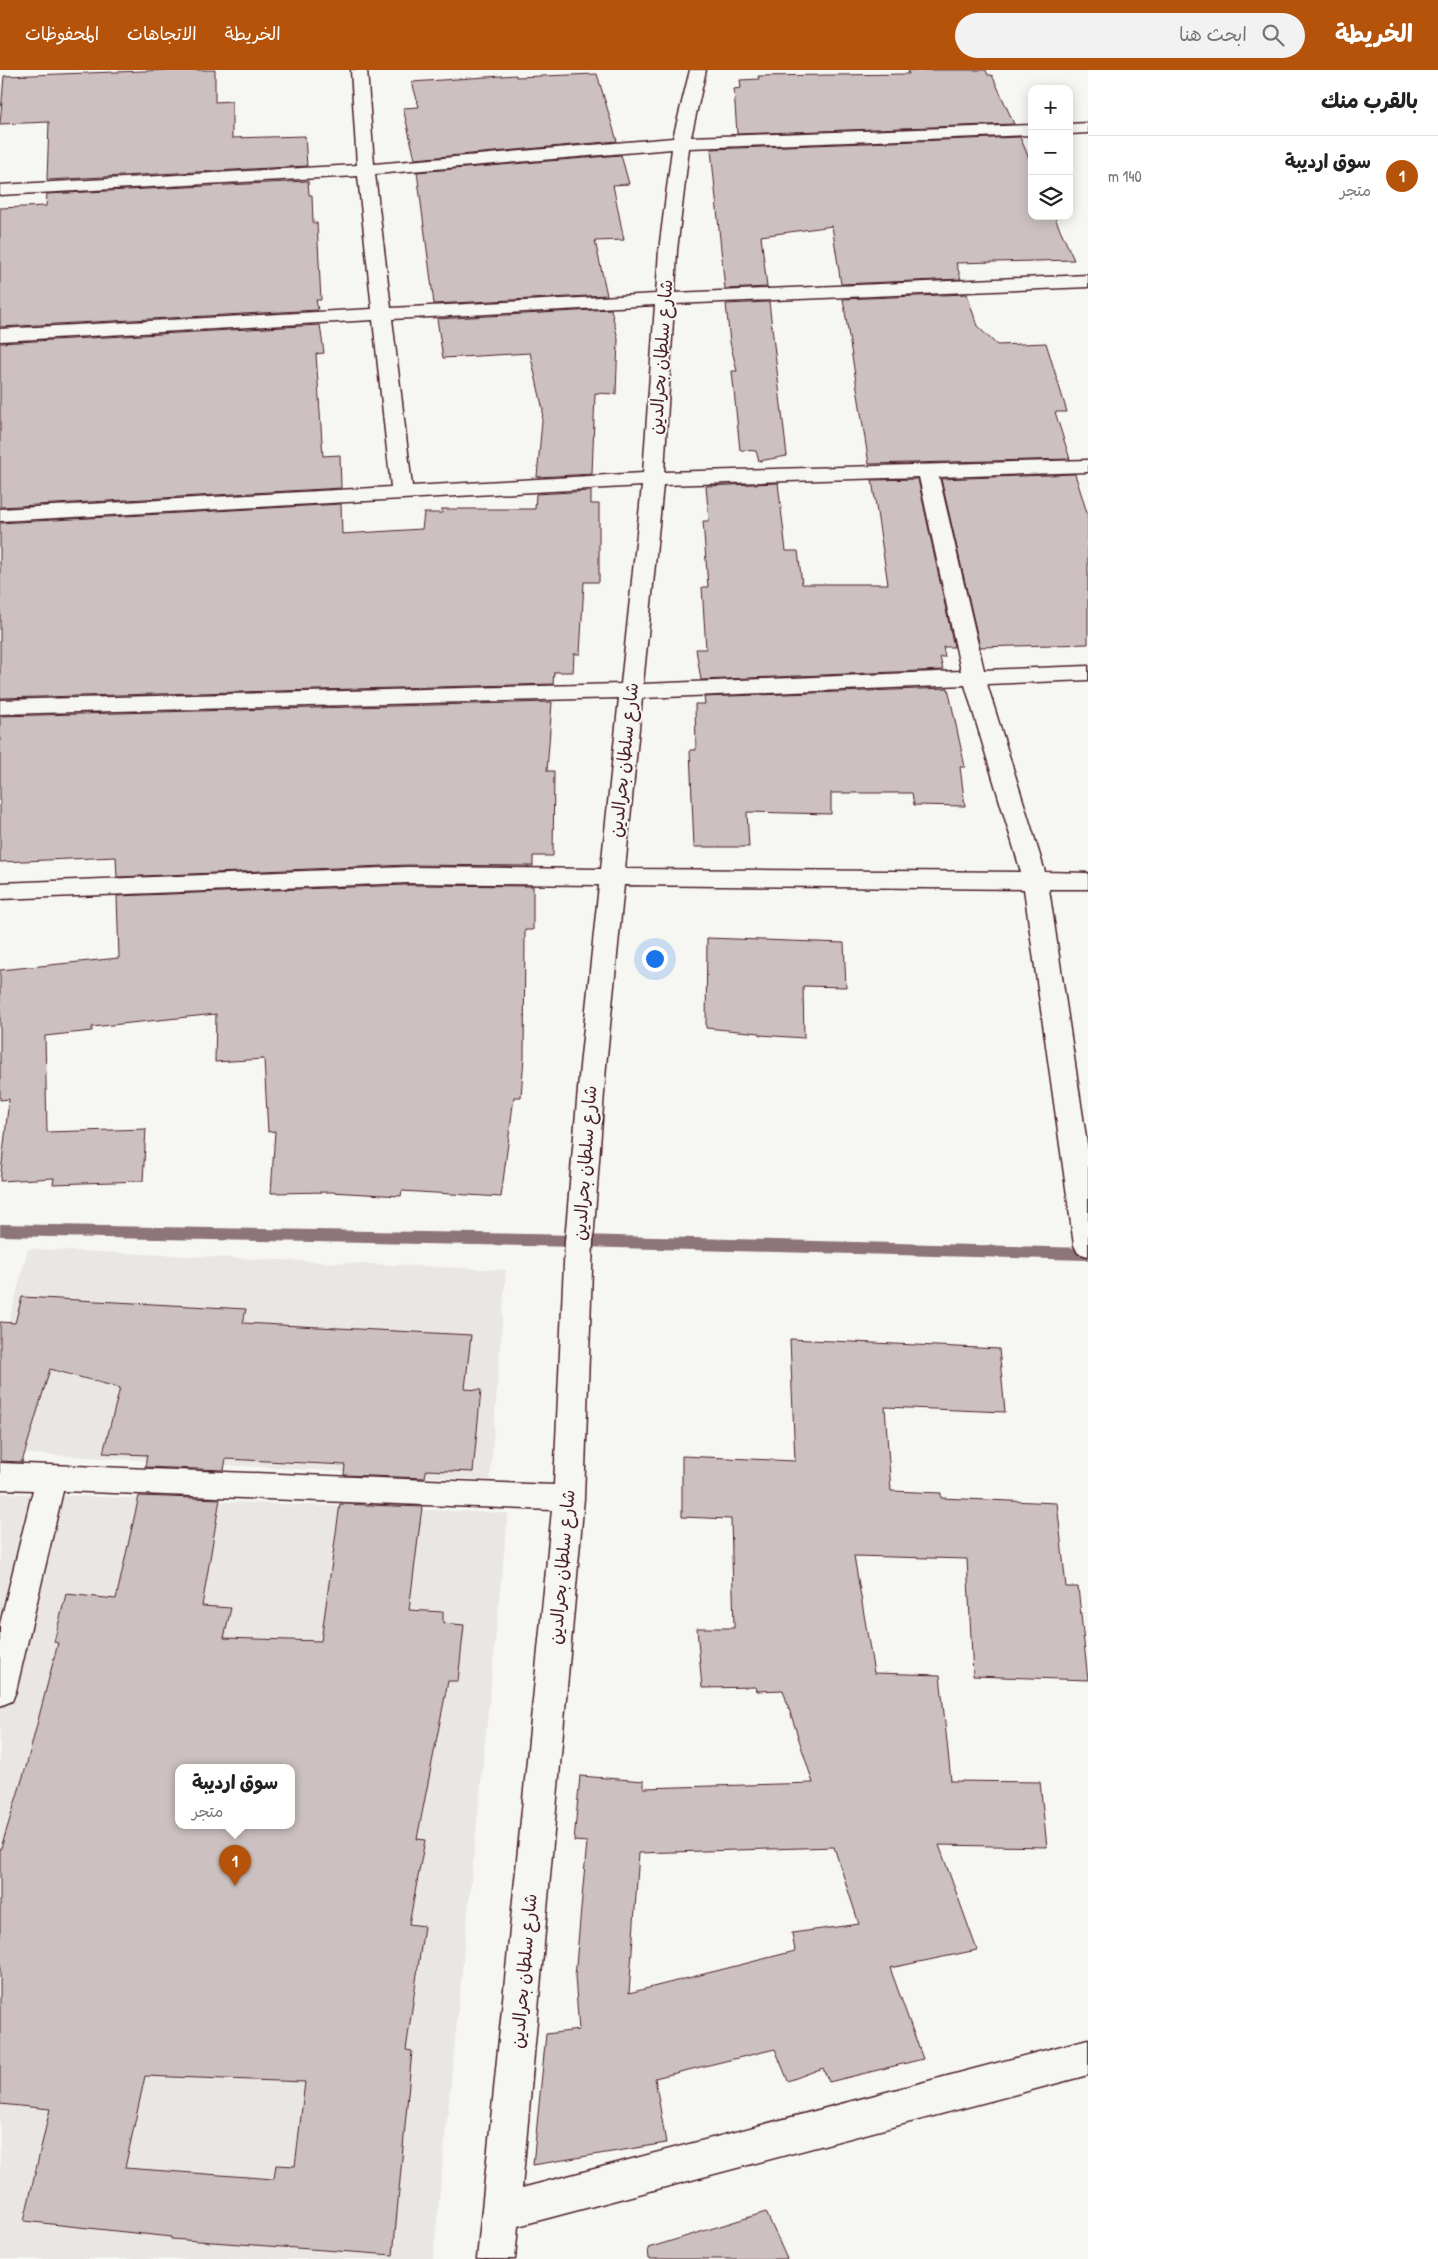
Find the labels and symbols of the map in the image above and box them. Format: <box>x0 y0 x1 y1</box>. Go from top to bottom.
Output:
street label: شارع سلطان بحرالدين <box>643 278 678 435</box>
street label: شارع سلطان بحرالدين <box>603 681 644 839</box>
your location <box>642 946 668 972</box>
street label: شارع سلطان بحرالدين <box>567 1084 602 1241</box>
street label: شارع سلطان بحرالدين <box>542 1488 581 1646</box>
pin: 1 <box>219 1845 251 1886</box>
street label: شارع سلطان بحرالدين <box>504 1892 543 2050</box>

